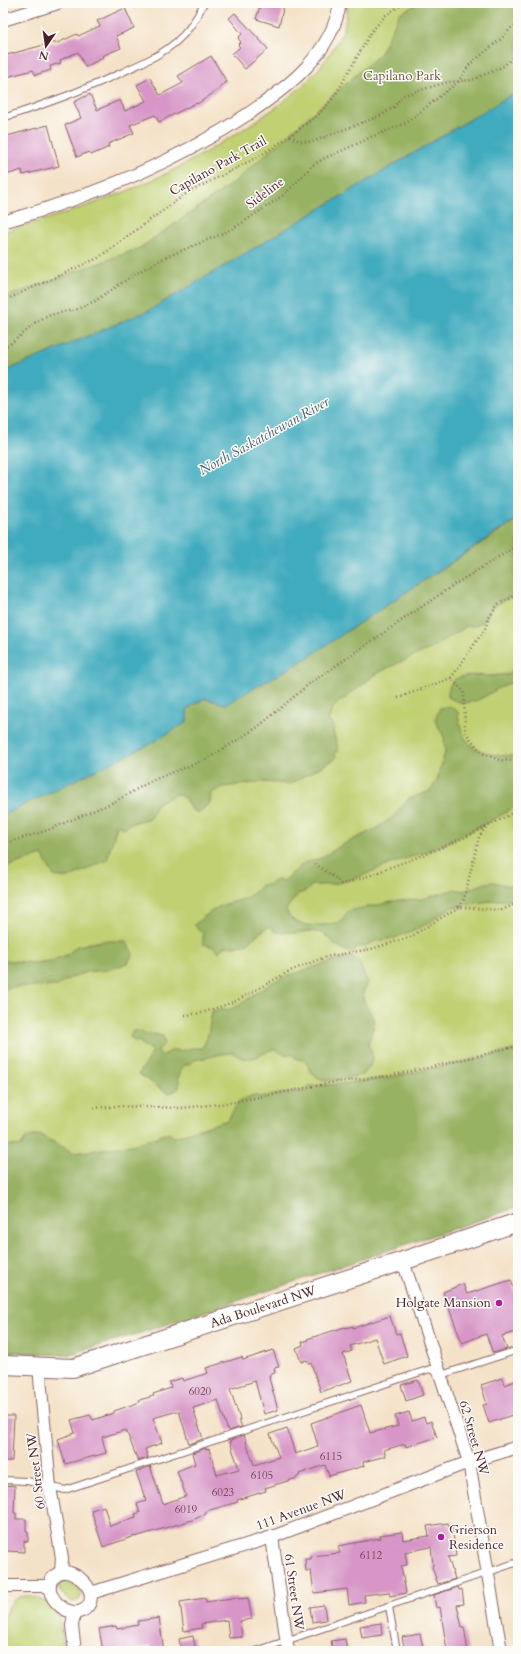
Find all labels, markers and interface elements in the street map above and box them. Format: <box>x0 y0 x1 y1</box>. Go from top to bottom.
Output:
north arrow <box>26 26 66 66</box>
text: N <box>37 47 50 64</box>
park label: Capilano Park <box>363 67 441 85</box>
street label: Capilano Park Trail <box>166 132 270 200</box>
street label: Sideline <box>242 173 288 213</box>
water label: North Saskatchewan River <box>195 392 333 480</box>
street label: Ada Boulevard NW <box>208 1281 319 1333</box>
place label: Holgate Mansion <box>396 1294 492 1312</box>
marker: Holgate Mansion <box>494 1298 504 1308</box>
house number: 6020 <box>189 1384 212 1399</box>
street label: 62 Street NW <box>455 1398 493 1478</box>
street label: 60 Street NW <box>22 1431 50 1510</box>
house number: 6115 <box>320 1449 342 1464</box>
house number: 6105 <box>251 1468 273 1483</box>
house number: 6023 <box>212 1485 235 1500</box>
street label: 111 Avenue NW <box>253 1485 349 1535</box>
house number: 6019 <box>175 1502 198 1517</box>
place label: Grierson Residence <box>449 1521 504 1554</box>
marker: Grierson Residence <box>436 1532 446 1542</box>
house number: 6112 <box>360 1548 383 1563</box>
street label: 61 Street NW <box>280 1553 308 1632</box>

